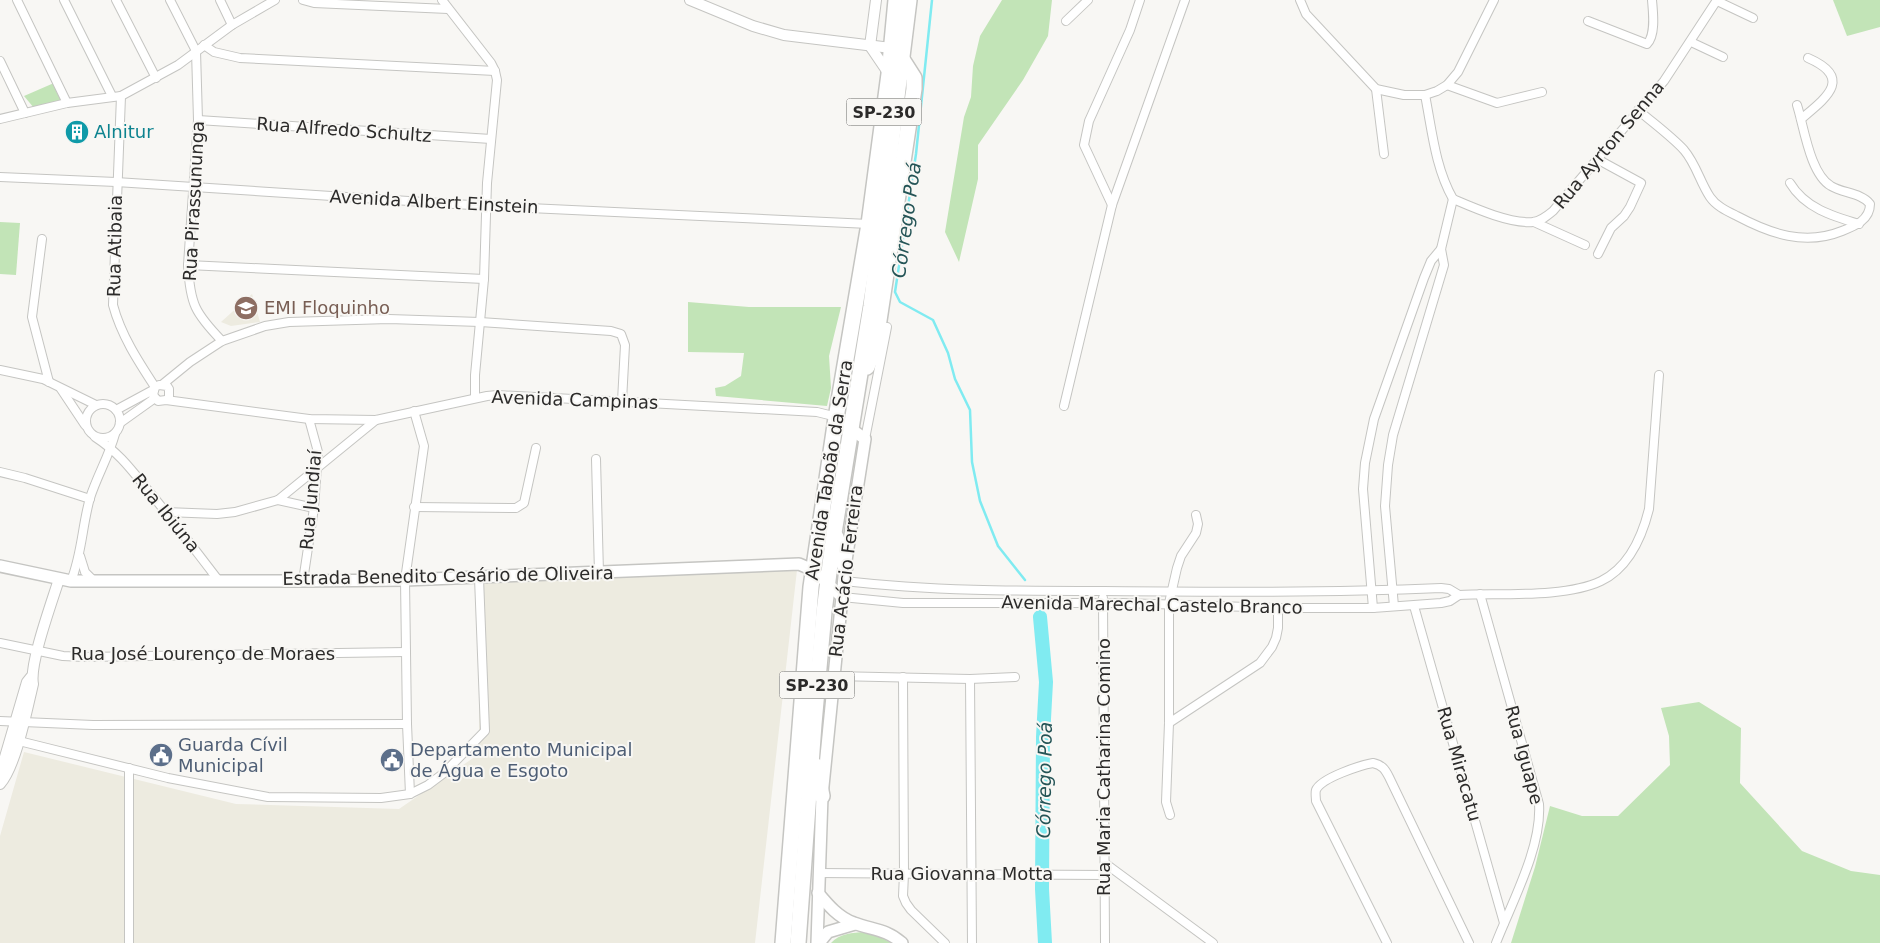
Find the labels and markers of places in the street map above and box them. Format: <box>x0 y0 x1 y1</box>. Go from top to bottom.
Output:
building icon: Alnitur <box>64 119 90 145</box>
place label: Alnitur <box>94 121 154 142</box>
school or university icon: EMI Floquinho <box>233 295 259 321</box>
place label: EMI Floquinho <box>264 297 390 318</box>
place label: Guarda Cívil Municipal <box>178 734 288 776</box>
place label: Departamento Municipal de Água e Esgoto <box>410 739 632 781</box>
public building icon: Guarda Cívil Municipal <box>148 742 174 768</box>
public building icon: Departamento Municipal de Água e Esgoto <box>379 747 405 773</box>

